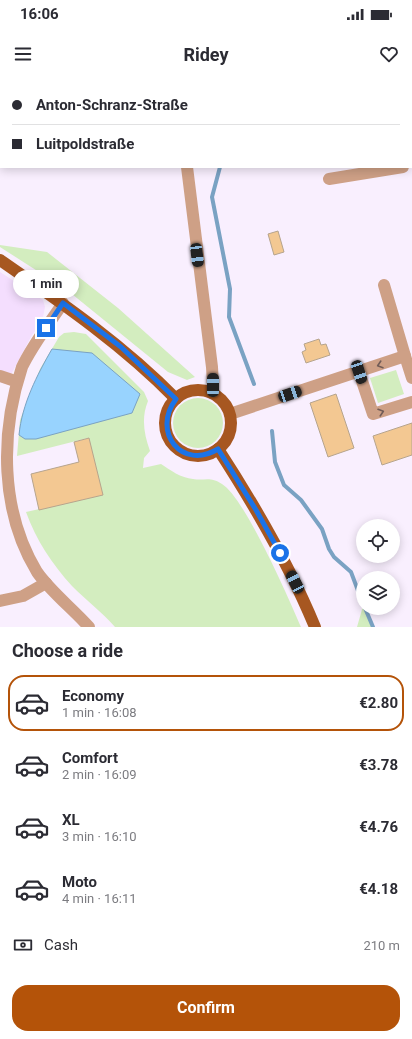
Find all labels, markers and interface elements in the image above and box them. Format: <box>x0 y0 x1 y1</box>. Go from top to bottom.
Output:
text: 16:06 <box>20 5 59 23</box>
icon: menu <box>12 43 34 65</box>
icon: heart <box>378 43 400 65</box>
text: Ridey <box>183 44 229 65</box>
text: Anton-Schranz-Straße <box>36 96 188 114</box>
text: Luitpoldstraße <box>36 135 134 153</box>
car <box>190 242 204 268</box>
callout: 1 min <box>13 270 79 298</box>
text: 1 min <box>30 276 62 291</box>
route end <box>37 319 55 337</box>
car <box>350 359 368 385</box>
one-way arrow <box>376 360 383 369</box>
car <box>207 373 219 397</box>
car <box>277 384 303 404</box>
one-way arrow <box>377 408 384 416</box>
map controls <box>356 519 400 615</box>
button: locate <box>356 519 400 563</box>
route start <box>271 544 289 562</box>
car <box>284 569 306 595</box>
button: layers <box>356 571 400 615</box>
text: Choose a ride <box>12 640 123 661</box>
icon: car <box>14 685 50 721</box>
text: Economy <box>62 687 124 705</box>
text: €2.80 <box>359 694 398 712</box>
text: 1 min · 16:08 <box>62 705 137 720</box>
icon: car <box>14 747 50 783</box>
text: Comfort <box>62 749 118 767</box>
text: €3.78 <box>359 756 398 774</box>
text: 2 min · 16:09 <box>62 767 137 782</box>
icon: car <box>14 809 50 845</box>
text: XL <box>62 811 80 829</box>
text: €4.76 <box>359 818 398 836</box>
text: 3 min · 16:10 <box>62 829 137 844</box>
icon: car <box>14 871 50 907</box>
text: Moto <box>62 873 97 891</box>
text: €4.18 <box>359 880 398 898</box>
text: 4 min · 16:11 <box>62 891 137 906</box>
icon: cash <box>12 934 34 956</box>
text: Cash <box>44 936 78 954</box>
text: 210 m <box>363 938 400 953</box>
button: Confirm <box>12 985 400 1031</box>

